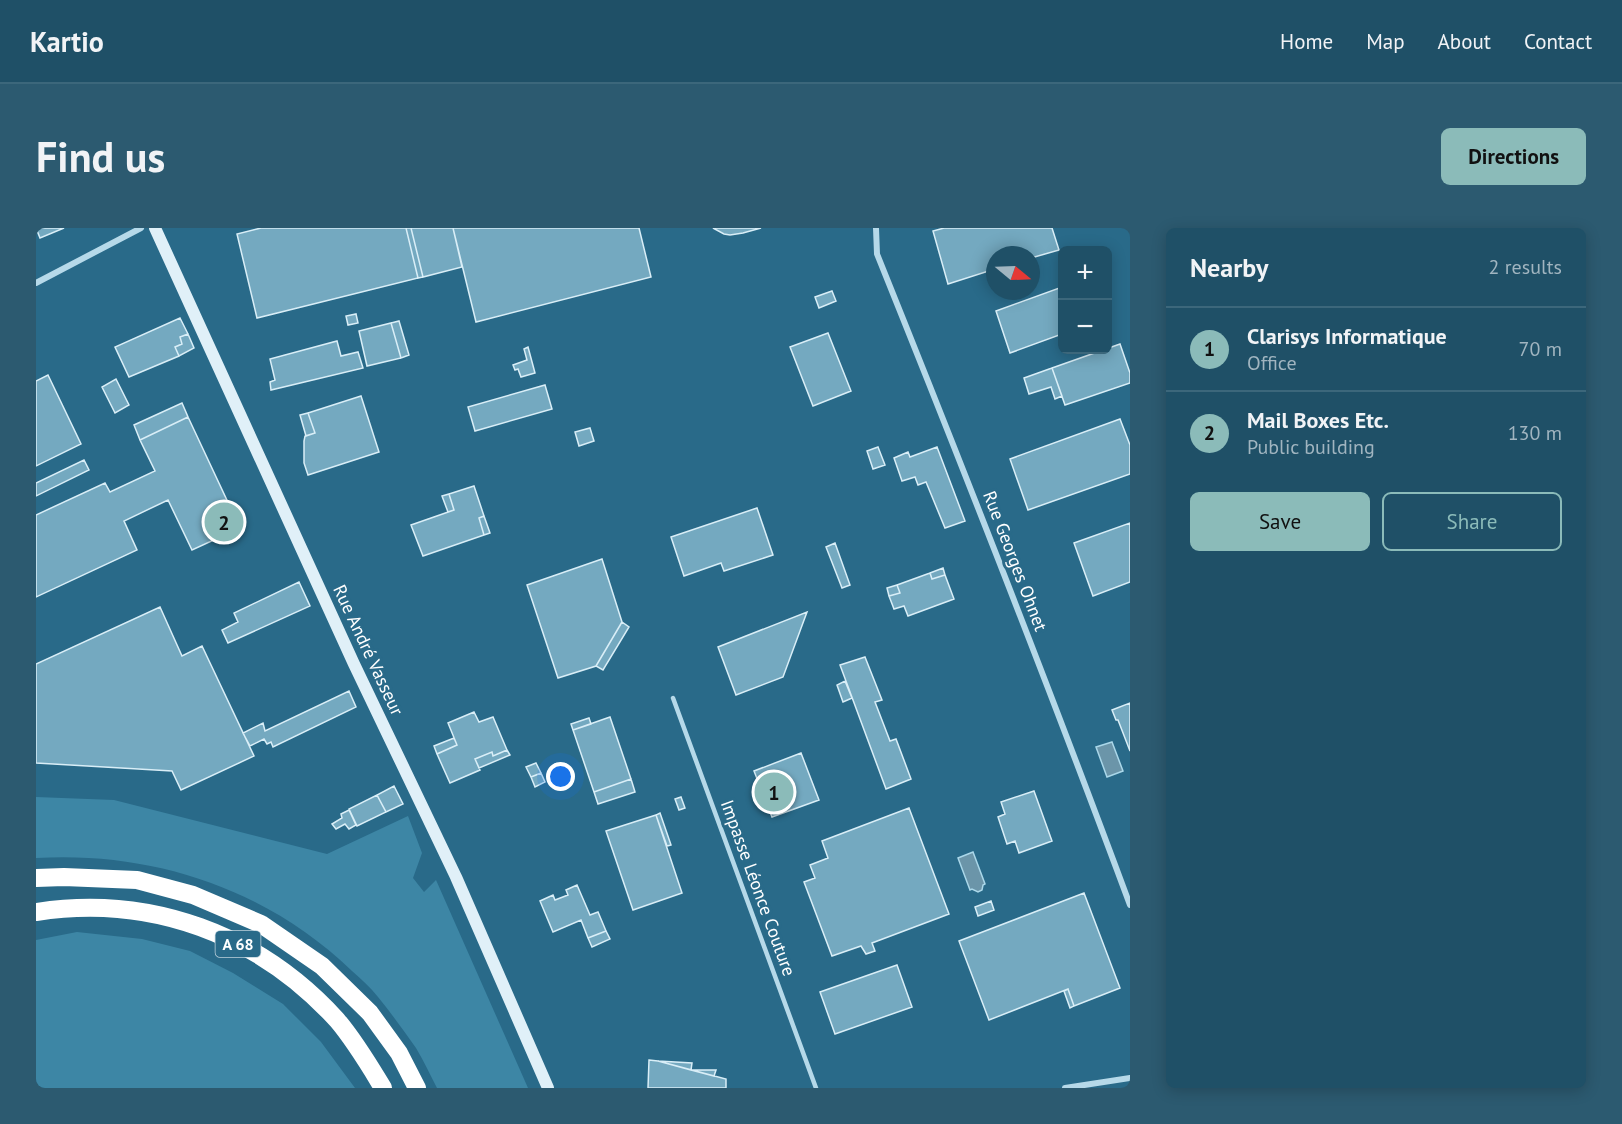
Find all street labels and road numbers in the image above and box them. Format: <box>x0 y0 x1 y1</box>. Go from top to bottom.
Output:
street label: Rue Georges Ohnet <box>978 487 1053 634</box>
street label: Rue André Vasseur <box>328 581 409 719</box>
street label: Impasse Léonce Couture <box>716 796 801 979</box>
road number: A 68 <box>216 931 260 957</box>

